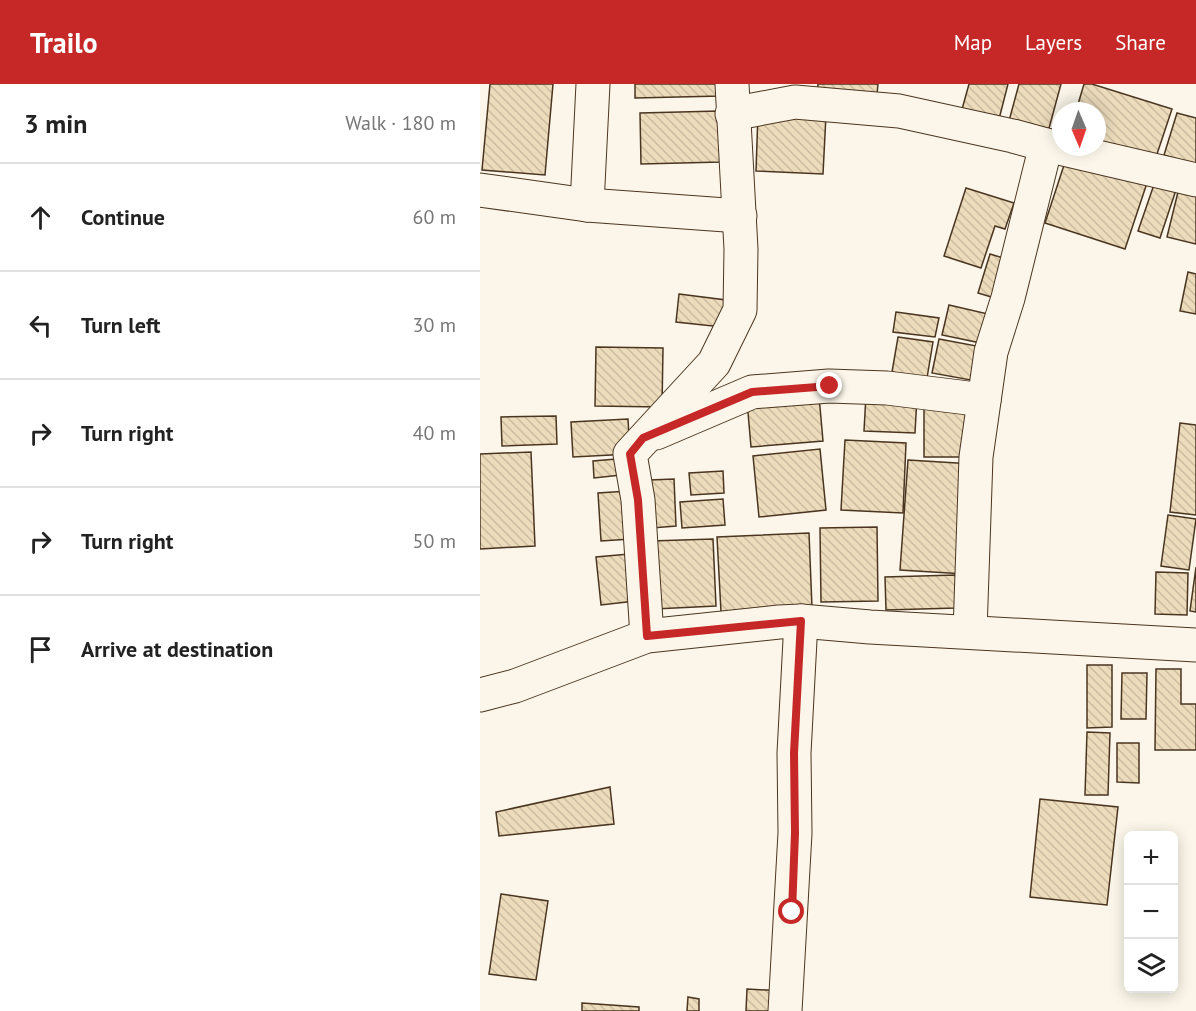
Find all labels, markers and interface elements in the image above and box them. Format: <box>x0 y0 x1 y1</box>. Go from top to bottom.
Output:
text: Trailo <box>30 24 97 61</box>
text: Map <box>954 29 992 56</box>
text: Layers <box>1025 29 1082 56</box>
text: Share <box>1115 29 1166 56</box>
north arrow <box>1052 102 1106 156</box>
text: 3 min <box>24 107 87 140</box>
text: Walk · 180 m <box>345 110 456 136</box>
icon: ahead <box>24 201 57 234</box>
text: Continue <box>81 203 165 231</box>
text: 60 m <box>413 204 456 230</box>
icon: left <box>24 309 57 342</box>
text: Turn left <box>81 311 161 339</box>
text: 30 m <box>413 312 456 338</box>
route end <box>816 372 842 398</box>
icon: right <box>24 417 57 450</box>
text: Turn right <box>81 419 173 447</box>
text: 40 m <box>413 420 456 446</box>
icon: right <box>24 525 57 558</box>
text: Turn right <box>81 527 173 555</box>
text: 50 m <box>413 528 456 554</box>
icon: arrive <box>24 633 57 666</box>
text: Arrive at destination <box>81 635 273 663</box>
map controls <box>1124 831 1178 993</box>
button: + <box>1124 831 1178 885</box>
button: − <box>1124 885 1178 939</box>
route start <box>778 898 804 924</box>
button: layers <box>1124 939 1178 993</box>

